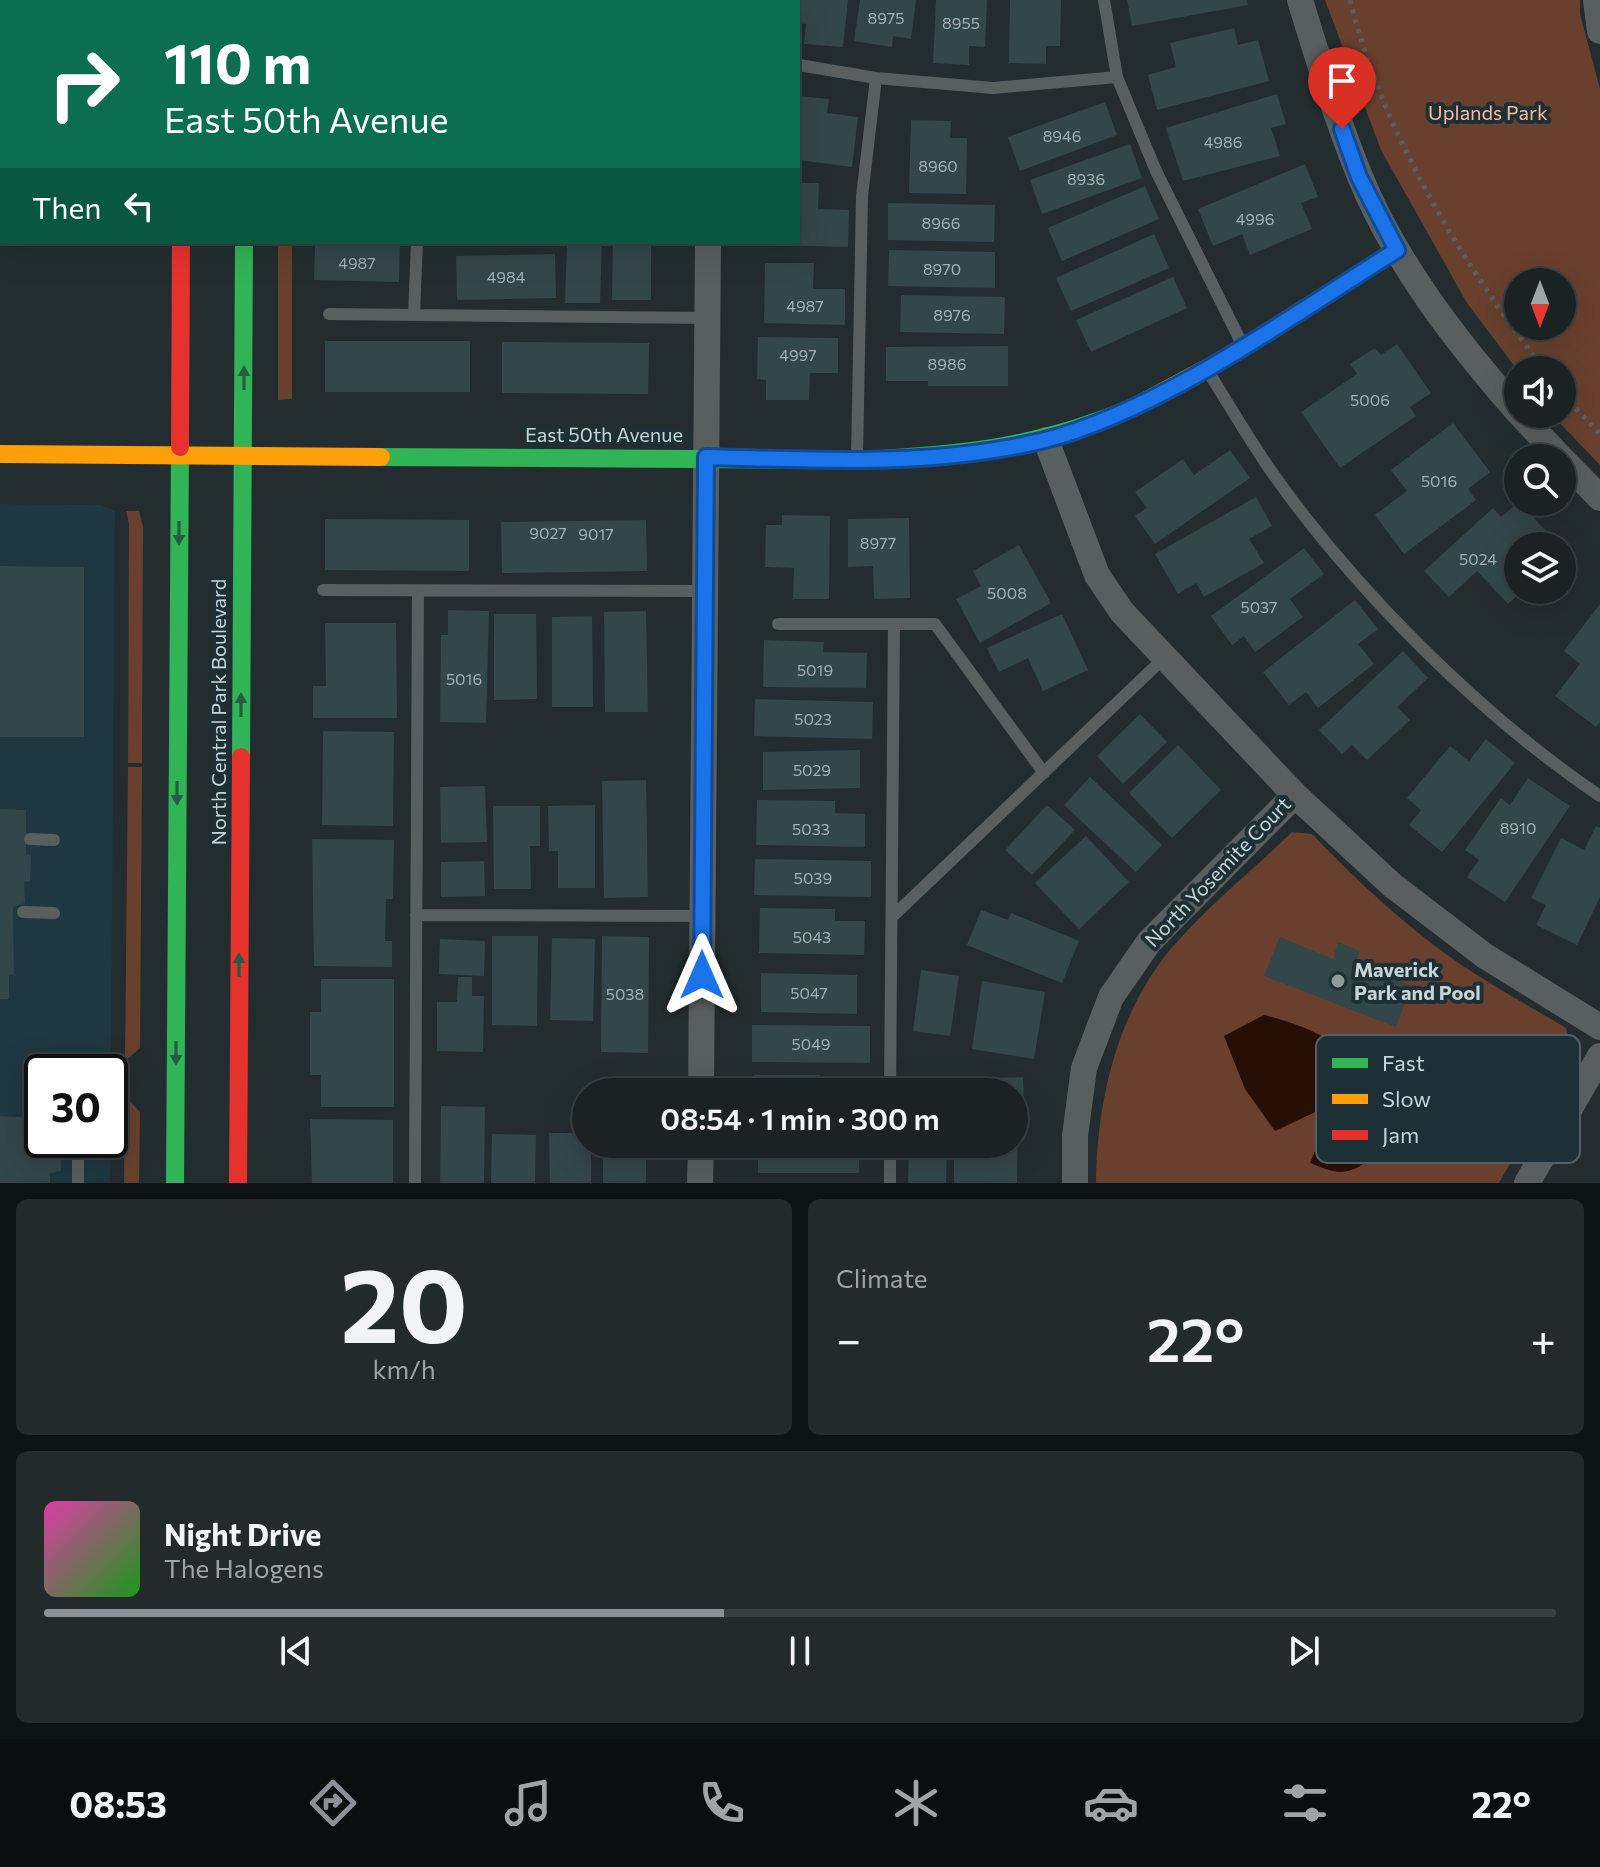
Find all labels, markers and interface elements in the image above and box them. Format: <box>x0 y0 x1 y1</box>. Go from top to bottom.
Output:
house number: 8975 <box>868 8 904 27</box>
house number: 8955 <box>942 13 980 32</box>
text: 110 m <box>164 27 311 96</box>
icon: right <box>32 32 136 136</box>
pin <box>1308 47 1376 129</box>
icon: arrive <box>1320 59 1364 103</box>
text: East 50th Avenue <box>164 96 449 140</box>
park label: Uplands Park <box>1428 100 1548 124</box>
house number: 8946 <box>1043 126 1081 145</box>
house number: 4986 <box>1204 132 1242 151</box>
house number: 8960 <box>918 156 958 175</box>
house number: 8936 <box>1067 169 1105 188</box>
icon: left <box>117 184 161 228</box>
text: Then <box>32 188 101 225</box>
house number: 4996 <box>1236 209 1274 228</box>
house number: 8966 <box>922 213 960 232</box>
house number: 4987 <box>338 253 376 272</box>
house number: 8970 <box>923 259 961 278</box>
house number: 4984 <box>487 267 526 286</box>
north arrow <box>1504 268 1576 340</box>
map controls <box>1504 268 1576 604</box>
house number: 4987 <box>786 296 824 315</box>
house number: 8976 <box>933 305 971 324</box>
house number: 4997 <box>779 345 817 364</box>
house number: 8986 <box>928 354 966 373</box>
button: sound <box>1504 356 1576 428</box>
one-way arrow <box>238 365 250 390</box>
house number: 5006 <box>1350 390 1390 409</box>
street label: East 50th Avenue <box>525 422 683 446</box>
button: search <box>1504 444 1576 516</box>
house number: 5016 <box>1421 471 1457 490</box>
one-way arrow <box>173 521 185 546</box>
house number: 9027 <box>529 523 567 542</box>
house number: 9017 <box>578 524 614 543</box>
button: layers <box>1504 532 1576 604</box>
house number: 8977 <box>860 533 896 552</box>
house number: 5024 <box>1459 549 1497 568</box>
street label: North Central Park Boulevard <box>206 579 230 845</box>
house number: 5008 <box>987 583 1027 602</box>
house number: 5037 <box>1240 597 1278 616</box>
house number: 5019 <box>797 660 833 679</box>
house number: 5016 <box>446 669 482 688</box>
one-way arrow <box>235 692 247 717</box>
house number: 5023 <box>794 709 832 728</box>
house number: 5029 <box>793 760 831 779</box>
one-way arrow <box>171 781 183 806</box>
street label: North Yosemite Court <box>1139 791 1295 951</box>
house number: 8910 <box>1500 818 1536 837</box>
house number: 5033 <box>792 819 830 838</box>
house number: 5039 <box>794 868 832 887</box>
house number: 5043 <box>793 927 831 946</box>
position arrow <box>660 933 744 1017</box>
one-way arrow <box>233 952 245 977</box>
place label: Maverick Park and Pool <box>1354 957 1481 1004</box>
marker: Maverick Park and Pool <box>1329 972 1347 990</box>
house number: 5047 <box>790 983 828 1002</box>
house number: 5038 <box>606 984 644 1003</box>
house number: 5049 <box>792 1034 830 1053</box>
legend <box>1316 1035 1580 1163</box>
one-way arrow <box>169 1041 182 1066</box>
text: Fast <box>1382 1049 1425 1076</box>
speed limit sign: 30 <box>24 1054 128 1158</box>
text: Slow <box>1382 1085 1431 1112</box>
text: 08:54 · 1 min · 300 m <box>660 1099 940 1136</box>
text: Jam <box>1382 1121 1419 1148</box>
text: 20 <box>340 1237 468 1364</box>
text: Climate <box>836 1262 928 1293</box>
text: 22° <box>1147 1301 1244 1374</box>
text: − <box>836 1311 861 1365</box>
text: + <box>1530 1311 1556 1365</box>
text: km/h <box>372 1353 436 1384</box>
text: Night Drive <box>164 1515 321 1552</box>
text: The Halogens <box>164 1552 324 1583</box>
icon: previous <box>274 1629 318 1673</box>
icon: pause <box>778 1629 822 1673</box>
icon: next <box>1282 1629 1326 1673</box>
icon: directions <box>305 1775 361 1831</box>
icon: music <box>500 1775 556 1831</box>
icon: phone <box>694 1775 750 1831</box>
icon: climate <box>888 1775 944 1831</box>
icon: car <box>1083 1775 1139 1831</box>
icon: filters <box>1277 1775 1333 1831</box>
text: 08:53 <box>69 1781 167 1825</box>
text: 22° <box>1471 1781 1531 1825</box>

